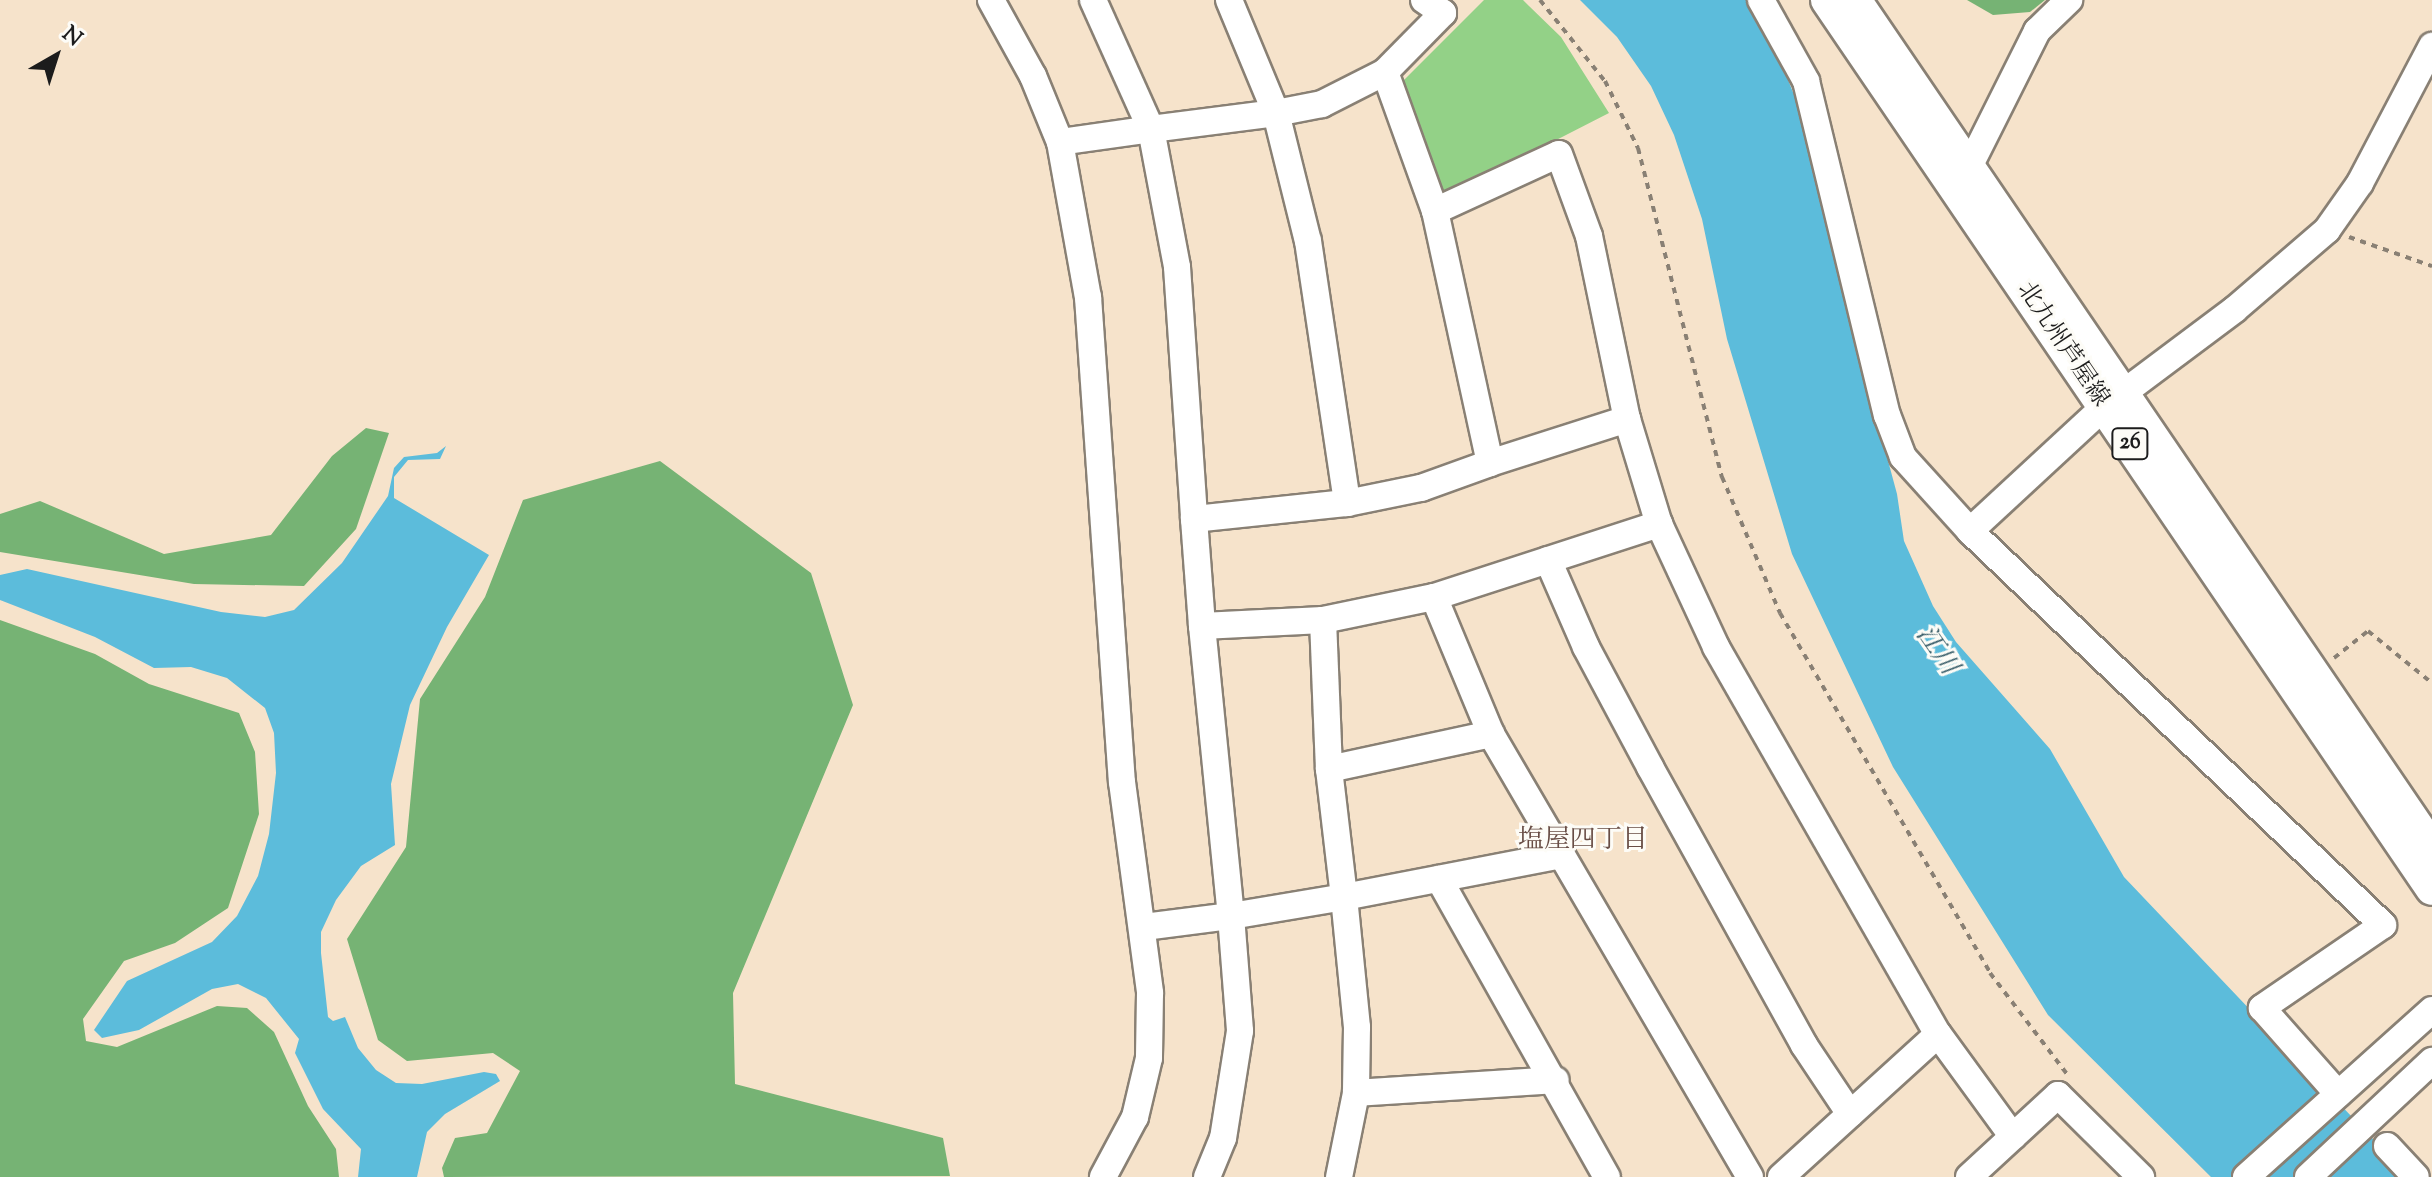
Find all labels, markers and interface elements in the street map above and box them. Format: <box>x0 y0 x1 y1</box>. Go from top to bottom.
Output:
north arrow <box>16 16 96 96</box>
text: N <box>54 19 88 55</box>
street label: 北九州芦屋線 <box>2010 277 2114 413</box>
road number: 26 <box>2110 426 2150 462</box>
water label: 江川 <box>1908 621 1964 681</box>
district label: 塩屋四丁目 <box>1518 825 1648 857</box>

